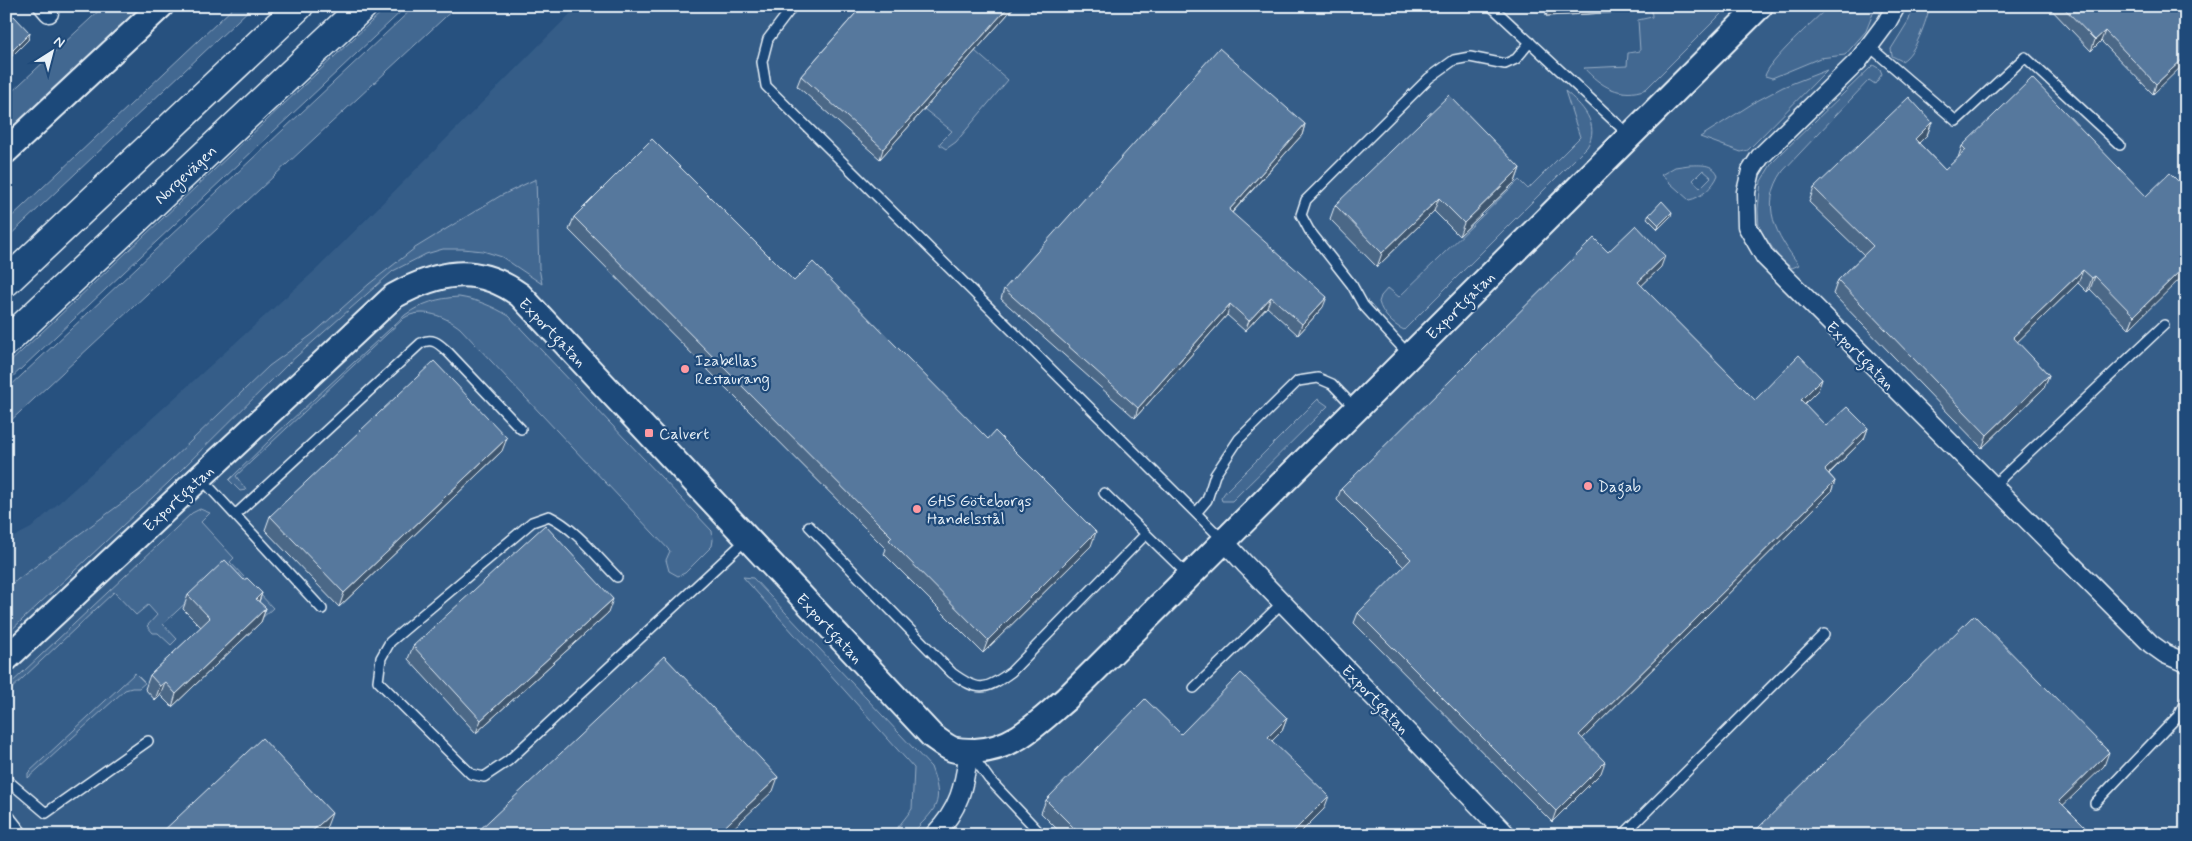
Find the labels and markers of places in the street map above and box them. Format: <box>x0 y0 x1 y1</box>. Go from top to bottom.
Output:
place label: Izabellas Restaurang <box>695 351 770 391</box>
marker: Izabellas Restaurang <box>679 363 691 375</box>
place label: Calvert <box>659 424 709 445</box>
marker: Calvert <box>643 427 655 439</box>
place label: Dagab <box>1598 477 1642 499</box>
marker: Dagab <box>1582 480 1594 492</box>
place label: GHS Göteborgs Handelsstål <box>927 491 1032 530</box>
marker: GHS Göteborgs Handelsstål <box>911 503 923 515</box>

